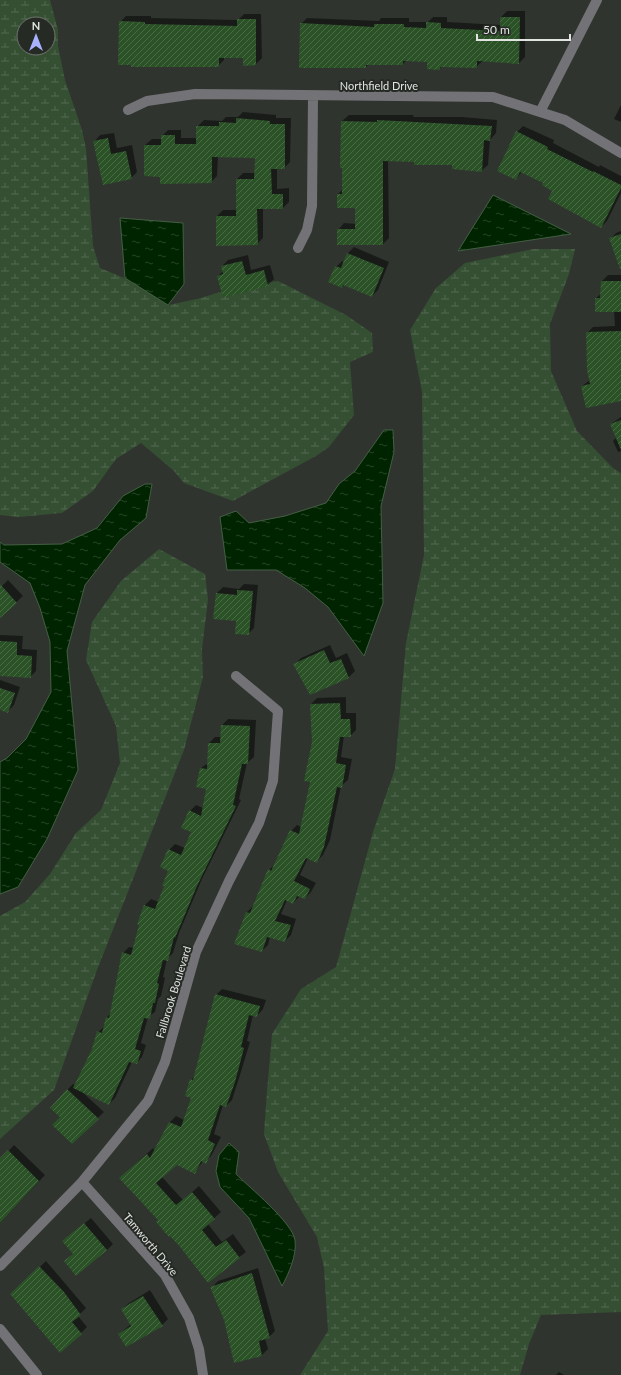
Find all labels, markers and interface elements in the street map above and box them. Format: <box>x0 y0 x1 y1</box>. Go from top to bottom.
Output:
north arrow <box>16 16 56 56</box>
scale bar <box>477 16 570 42</box>
text: N <box>32 19 40 32</box>
text: 50 m <box>483 22 510 37</box>
street label: Northfield Drive <box>340 79 418 92</box>
street label: Fallbrook Boulevard <box>153 944 193 1040</box>
street label: Tamworth Drive <box>121 1210 181 1278</box>

